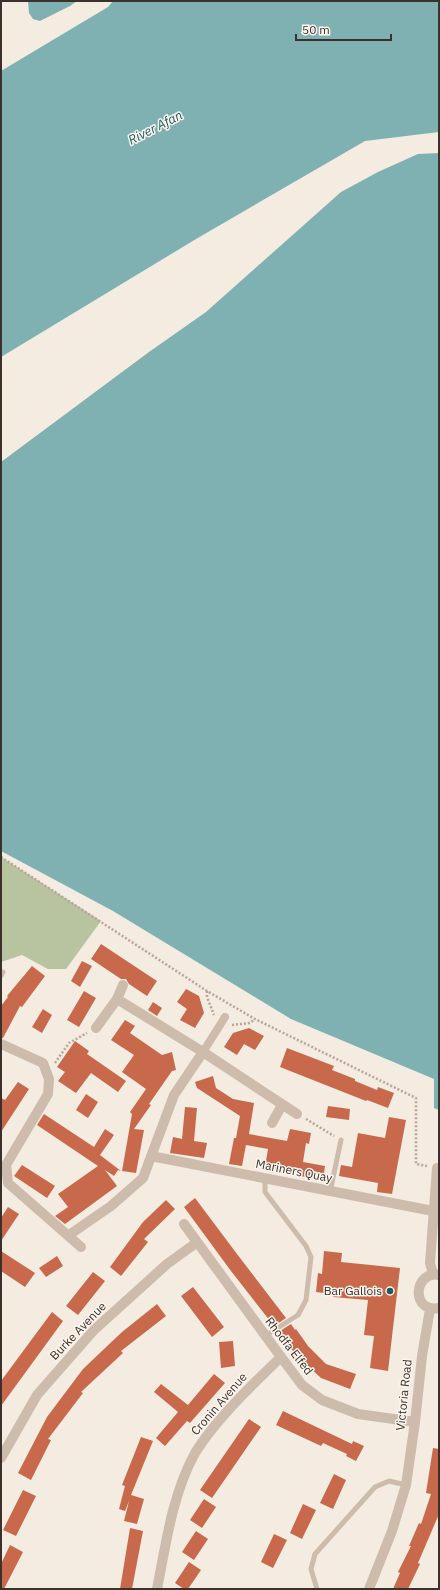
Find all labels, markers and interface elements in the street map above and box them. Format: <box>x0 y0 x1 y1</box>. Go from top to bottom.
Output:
scale bar <box>296 16 391 42</box>
text: 50 m <box>302 22 330 37</box>
water label: River Afan <box>125 106 185 148</box>
street label: Mariners Quay <box>255 1156 334 1185</box>
place label: Bar Gallois <box>324 1283 382 1298</box>
marker: Bar Gallois <box>385 1286 395 1296</box>
street label: Burke Avenue <box>46 1298 109 1363</box>
street label: Rhodfa Elfed <box>262 1314 317 1377</box>
street label: Victoria Road <box>392 1359 415 1431</box>
street label: Cronin Avenue <box>187 1369 250 1438</box>

